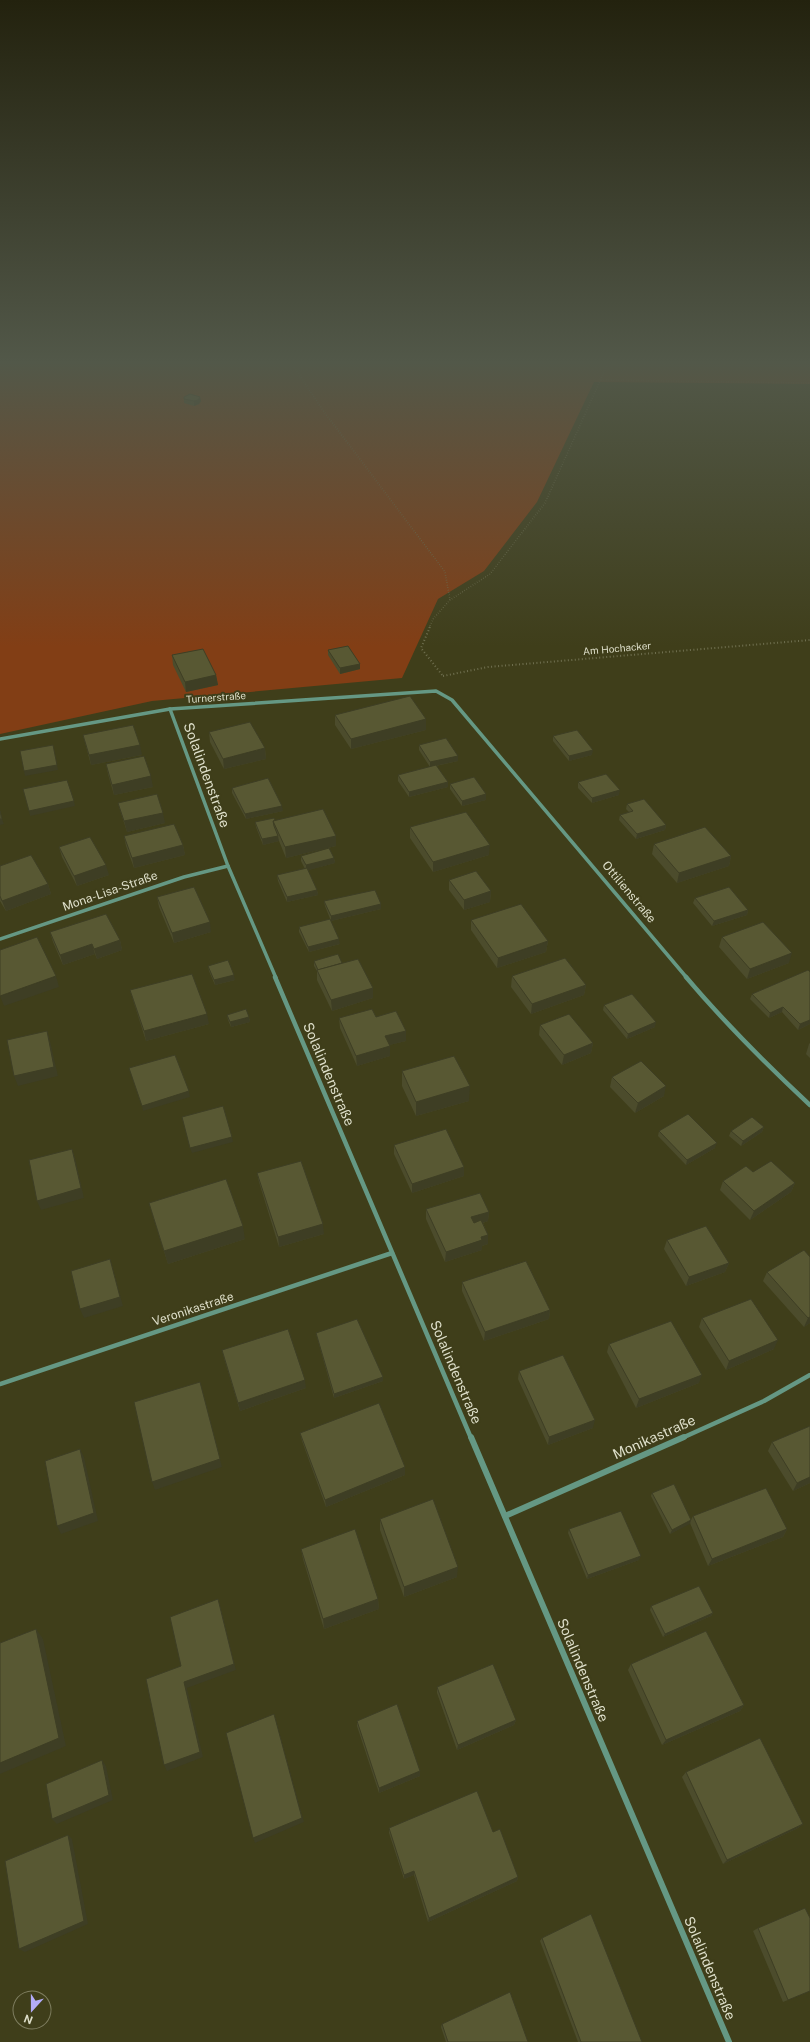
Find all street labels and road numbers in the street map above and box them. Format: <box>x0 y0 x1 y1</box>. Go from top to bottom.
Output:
street label: Am Hochacker <box>582 639 652 657</box>
street label: Turnerstraße <box>186 689 247 705</box>
street label: Solalindenstraße <box>181 720 233 830</box>
street label: Ottilienstraße <box>599 858 659 926</box>
street label: Mona-Lisa-Straße <box>61 868 160 914</box>
street label: Solalindenstraße <box>300 1020 358 1128</box>
street label: Veronikastraße <box>151 1289 235 1329</box>
street label: Solalindenstraße <box>427 1318 485 1426</box>
street label: Monikastraße <box>610 1412 698 1462</box>
street label: Solalindenstraße <box>554 1616 612 1724</box>
street label: Solalindenstraße <box>681 1914 739 2022</box>

